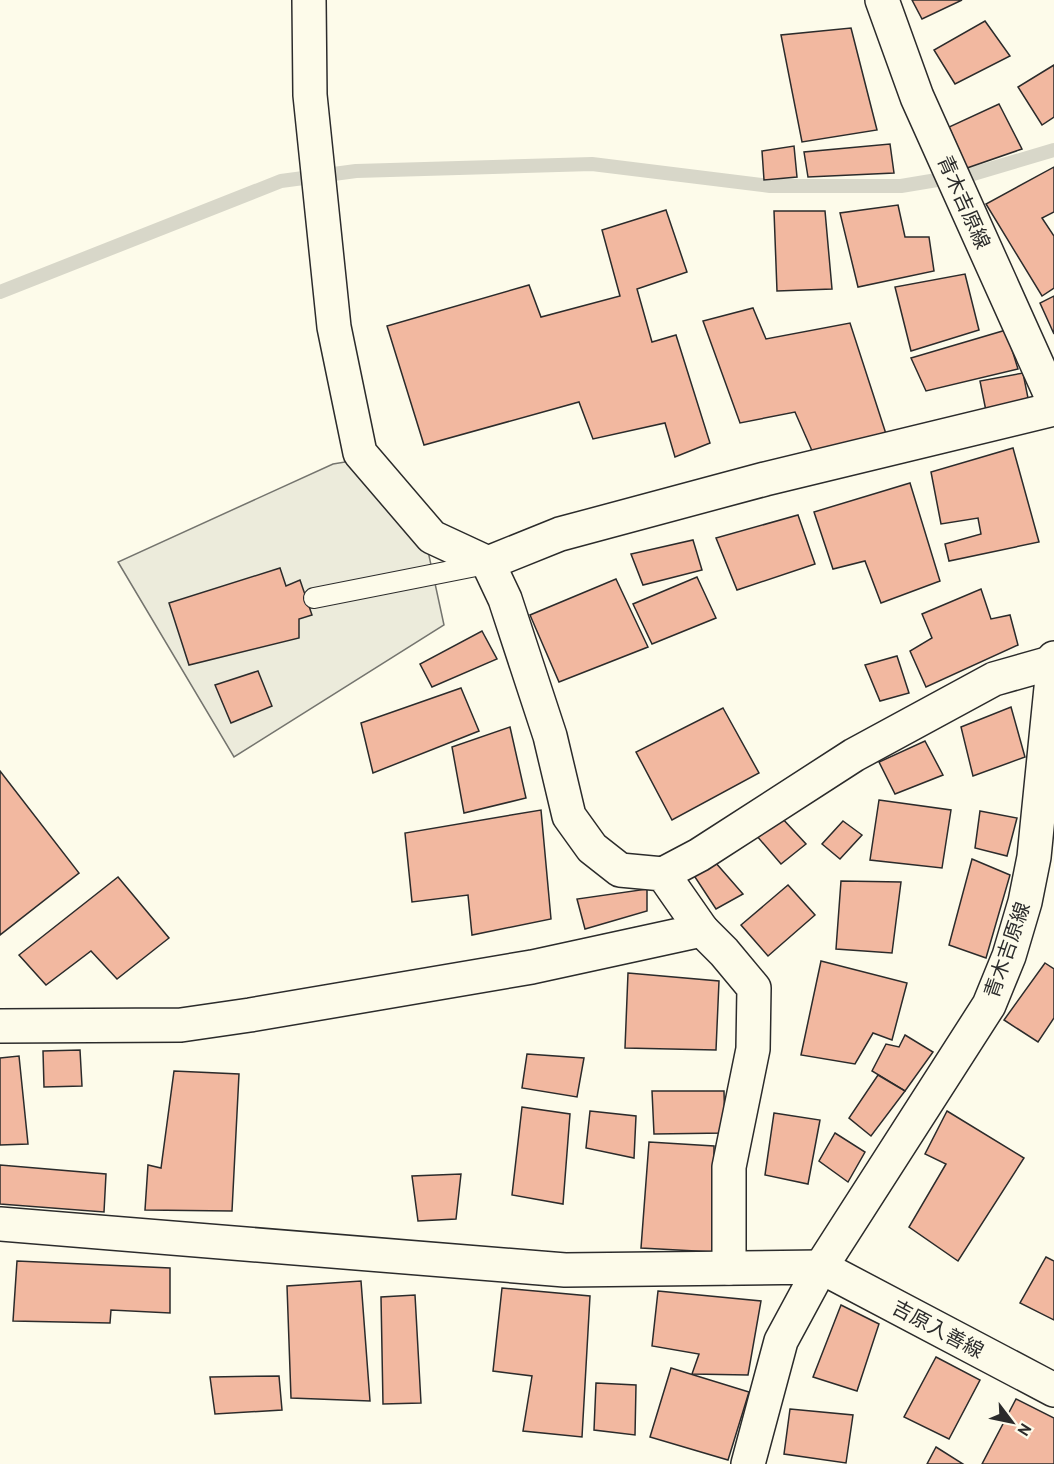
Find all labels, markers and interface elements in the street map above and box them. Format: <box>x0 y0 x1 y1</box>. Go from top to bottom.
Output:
street label: 青木吉原線 <box>932 151 996 253</box>
street label: 青木吉原線 <box>978 898 1036 1002</box>
street label: 吉原入善線 <box>888 1294 988 1364</box>
north arrow <box>982 1392 1042 1452</box>
text: N <box>1013 1420 1036 1440</box>

